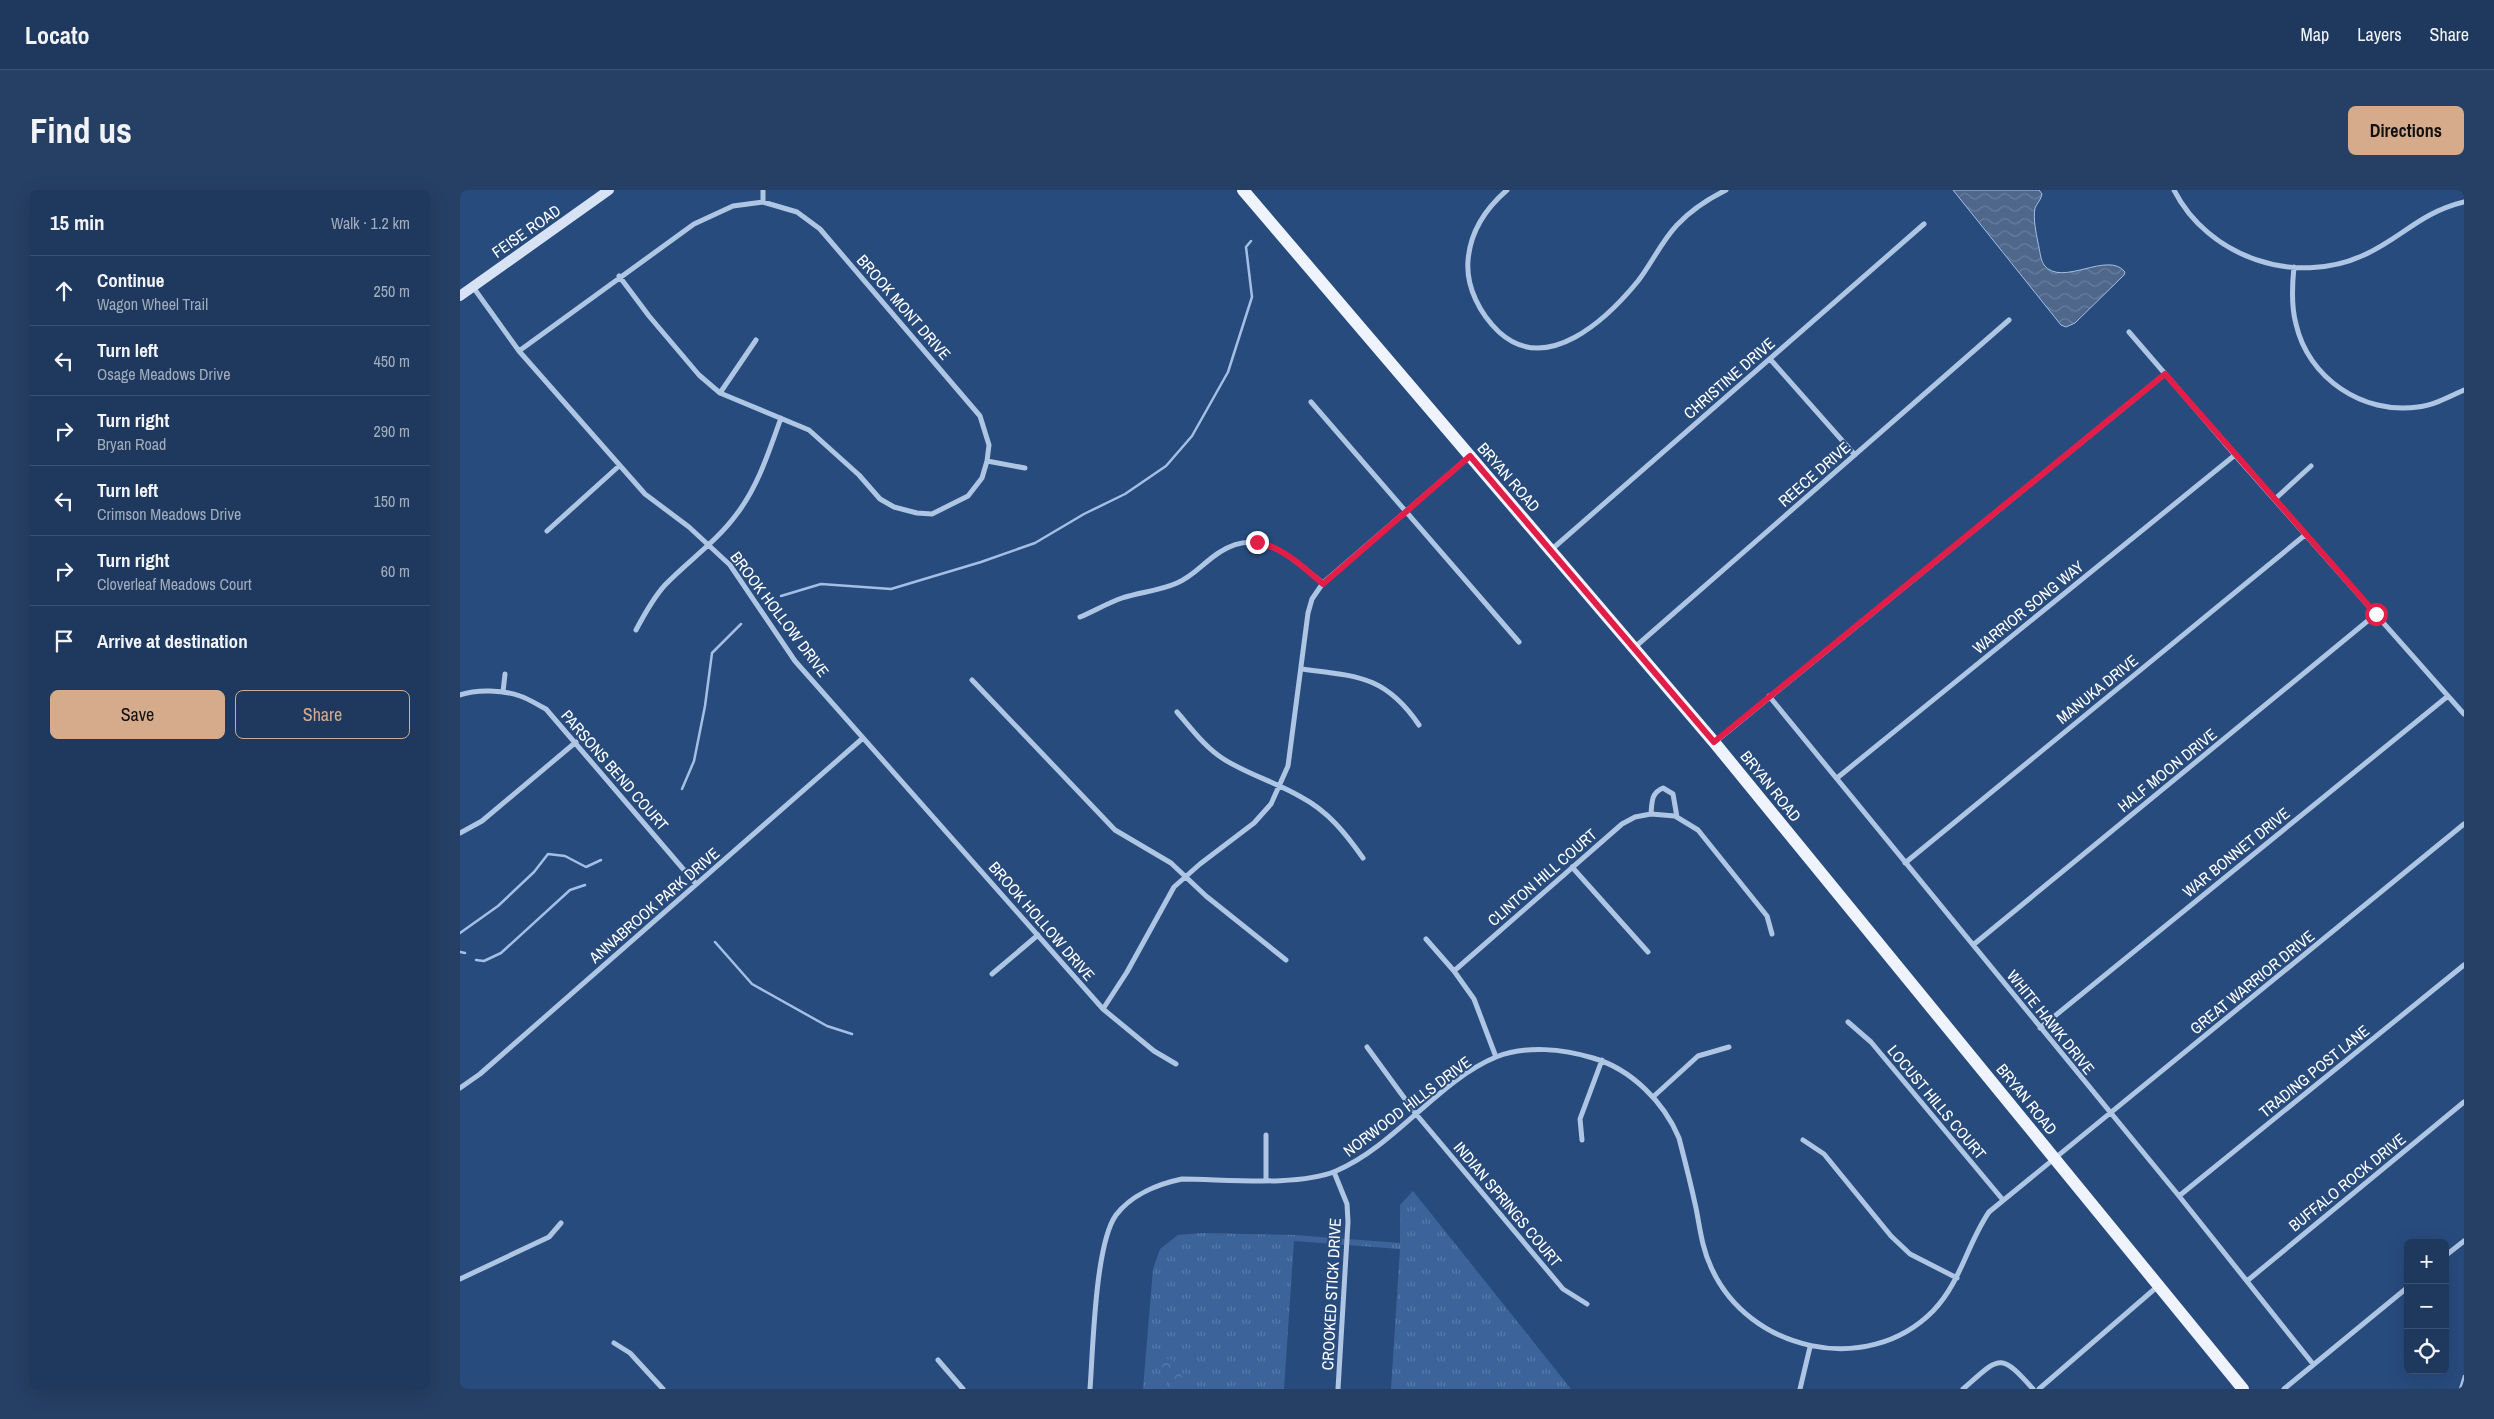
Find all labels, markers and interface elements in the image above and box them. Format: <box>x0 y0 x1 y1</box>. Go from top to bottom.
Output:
text: Locato <box>25 19 90 51</box>
text: Map <box>2301 22 2329 47</box>
text: Layers <box>2357 22 2402 47</box>
text: Share <box>2430 22 2469 47</box>
button: Directions <box>2348 106 2464 155</box>
text: Find us <box>30 107 132 154</box>
street label: FEISE ROAD <box>487 199 565 263</box>
text: 15 min <box>50 208 105 237</box>
text: Walk · 1.2 km <box>331 212 410 234</box>
street label: BROOK MONT DRIVE <box>852 250 956 364</box>
text: Continue <box>97 267 165 293</box>
icon: ahead <box>50 277 78 305</box>
text: 250 m <box>374 280 410 302</box>
text: Wagon Wheel Trail <box>97 293 208 315</box>
street label: CHRISTINE DRIVE <box>1679 332 1779 424</box>
text: Turn left <box>97 337 158 363</box>
icon: left <box>50 347 78 375</box>
text: 450 m <box>374 350 410 372</box>
text: Osage Meadows Drive <box>97 363 230 385</box>
text: Turn right <box>97 407 169 433</box>
icon: right <box>50 417 78 445</box>
text: 290 m <box>374 420 410 442</box>
text: Bryan Road <box>97 433 166 455</box>
street label: BRYAN ROAD <box>1473 437 1545 517</box>
street label: REECE DRIVE <box>1773 437 1855 511</box>
text: Turn left <box>97 477 158 503</box>
icon: left <box>50 487 78 515</box>
text: 150 m <box>374 490 410 512</box>
text: Crimson Meadows Drive <box>97 503 241 525</box>
route end <box>1246 531 1269 554</box>
text: Turn right <box>97 547 169 573</box>
street label: BROOK HOLLOW DRIVE <box>726 547 834 681</box>
street label: WARRIOR SONG WAY <box>1968 555 2088 659</box>
icon: right <box>50 557 78 585</box>
text: 60 m <box>381 560 410 582</box>
text: Cloverleaf Meadows Court <box>97 573 252 595</box>
route start <box>2365 603 2388 626</box>
icon: arrive <box>50 627 78 655</box>
text: Arrive at destination <box>97 628 248 654</box>
street label: MANUKA DRIVE <box>2052 649 2142 729</box>
button: Save <box>50 690 225 739</box>
button: Share <box>235 690 410 739</box>
street label: PARSONS BEND COURT <box>556 705 674 835</box>
street label: HALF MOON DRIVE <box>2113 723 2221 817</box>
street label: BRYAN ROAD <box>1736 746 1806 826</box>
street label: WAR BONNET DRIVE <box>2178 802 2294 902</box>
street label: CLINTON HILL COURT <box>1483 823 1601 931</box>
street label: ANNABROOK PARK DRIVE <box>583 842 724 968</box>
street label: BROOK HOLLOW DRIVE <box>984 857 1100 985</box>
street label: GREAT WARRIOR DRIVE <box>2185 925 2319 1039</box>
street label: WHITE HAWK DRIVE <box>2002 965 2100 1079</box>
street label: TRADING POST LANE <box>2254 1020 2374 1122</box>
street label: LOCUST HILLS COURT <box>1883 1040 1991 1164</box>
street label: NORWOOD HILLS DRIVE <box>1338 1051 1476 1161</box>
street label: BRYAN ROAD <box>1992 1059 2062 1139</box>
street label: BUFFALO ROCK DRIVE <box>2284 1128 2410 1236</box>
street label: INDIAN SPRINGS COURT <box>1449 1137 1567 1271</box>
street label: CROOKED STICK DRIVE <box>1316 1217 1346 1371</box>
map controls <box>2404 1239 2449 1374</box>
button: + <box>2404 1239 2449 1284</box>
button: − <box>2404 1284 2449 1329</box>
button: locate <box>2404 1329 2449 1374</box>

